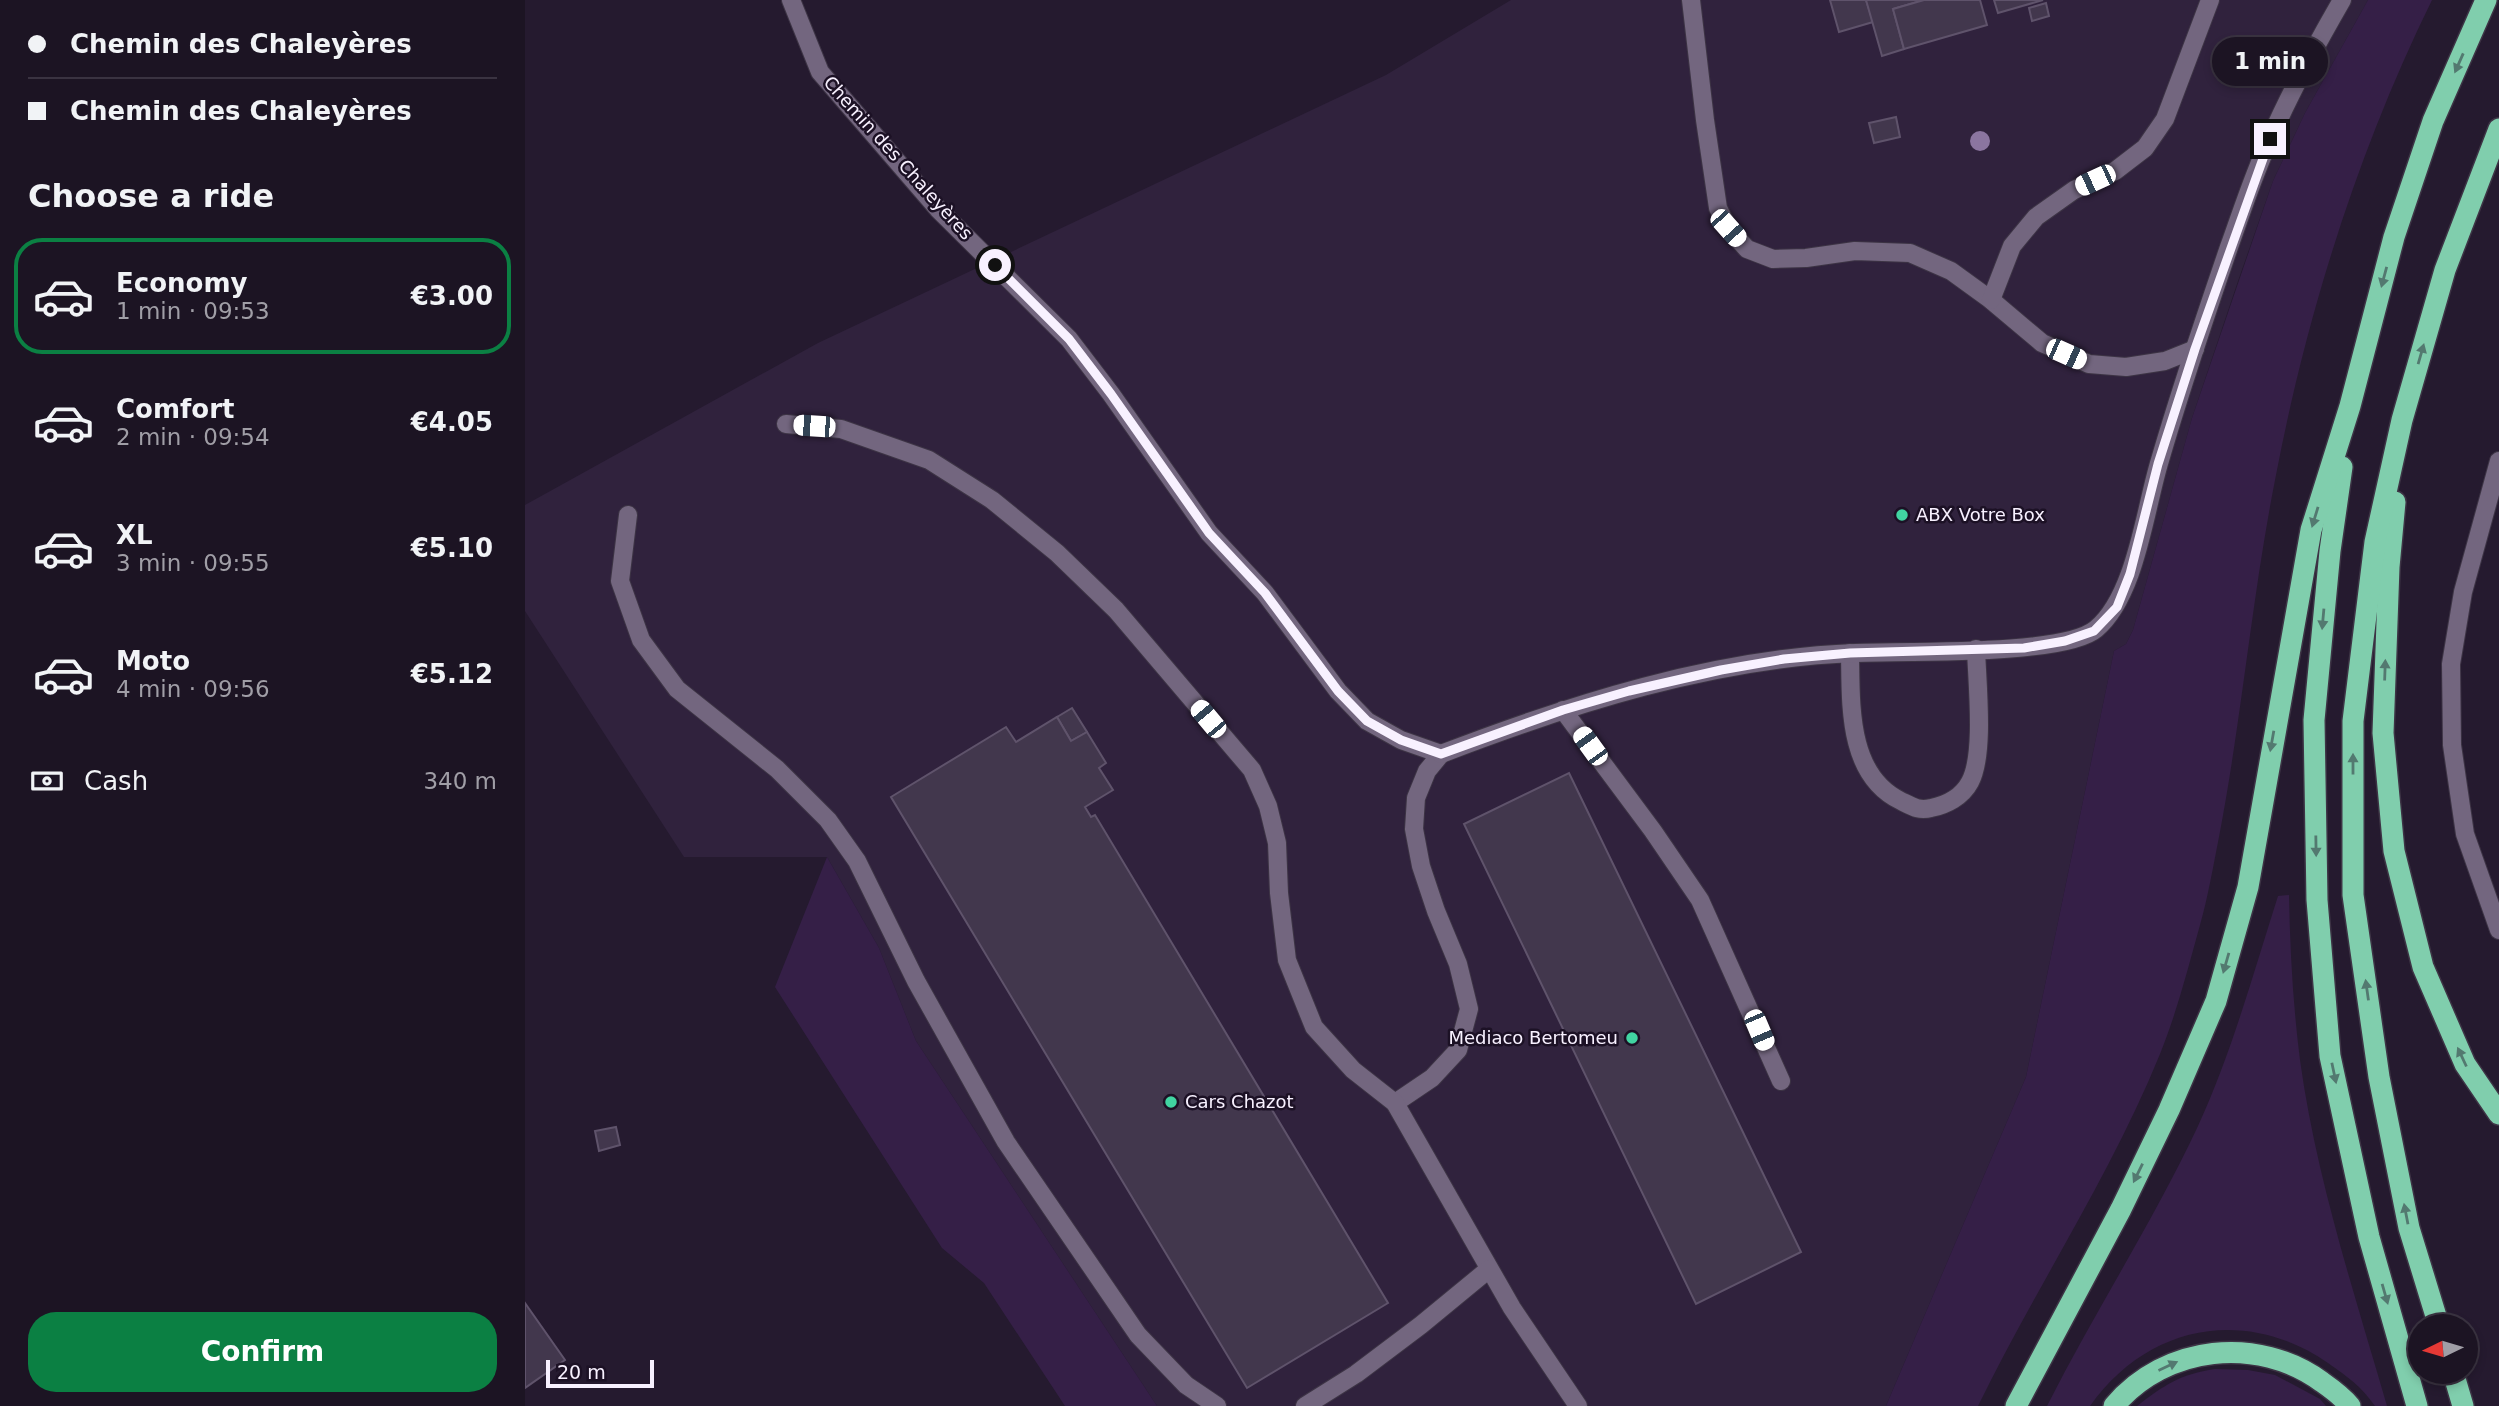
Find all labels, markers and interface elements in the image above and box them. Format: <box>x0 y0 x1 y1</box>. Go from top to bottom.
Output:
text: Chemin des Chaleyères <box>70 29 412 59</box>
callout: 1 min <box>2212 38 2328 86</box>
text: 1 min <box>2234 48 2306 74</box>
one-way arrow <box>2453 52 2464 73</box>
street label: Chemin des Chaleyères <box>819 72 977 244</box>
text: Chemin des Chaleyères <box>70 96 412 126</box>
route end <box>2254 123 2286 155</box>
car <box>2072 162 2119 198</box>
text: Choose a ride <box>28 177 274 215</box>
car <box>1707 205 1750 251</box>
route start <box>979 249 1011 281</box>
icon: car <box>32 265 95 328</box>
one-way arrow <box>2378 266 2389 288</box>
text: Economy <box>116 268 247 298</box>
text: €3.00 <box>411 281 493 311</box>
text: 1 min · 09:53 <box>116 298 270 324</box>
car <box>2043 336 2090 372</box>
one-way arrow <box>2416 343 2427 365</box>
icon: car <box>32 391 95 454</box>
text: Comfort <box>116 394 234 424</box>
text: €4.05 <box>411 407 493 437</box>
car <box>793 414 836 438</box>
text: 2 min · 09:54 <box>116 424 270 450</box>
place label: ABX Votre Box <box>1916 504 2045 525</box>
marker: ABX Votre Box <box>1894 507 1910 523</box>
one-way arrow <box>2309 507 2320 528</box>
icon: car <box>32 517 95 580</box>
text: XL <box>116 520 153 550</box>
text: €5.10 <box>411 533 493 563</box>
text: 3 min · 09:55 <box>116 550 270 576</box>
one-way arrow <box>2318 608 2329 630</box>
icon: car <box>32 643 95 706</box>
text: Moto <box>116 646 190 676</box>
text: €5.12 <box>411 659 493 689</box>
one-way arrow <box>2380 659 2391 681</box>
text: 4 min · 09:56 <box>116 676 270 702</box>
car <box>1187 696 1230 742</box>
car <box>1570 723 1611 769</box>
one-way arrow <box>2267 730 2278 752</box>
one-way arrow <box>2347 752 2359 774</box>
icon: cash <box>28 762 66 800</box>
text: Cash <box>84 766 148 796</box>
text: 340 m <box>423 768 497 794</box>
one-way arrow <box>2310 835 2322 857</box>
one-way arrow <box>2221 953 2231 974</box>
one-way arrow <box>2361 979 2372 1001</box>
car <box>1742 1007 1777 1053</box>
place label: Mediaco Bertomeu <box>1448 1027 1618 1048</box>
marker: Mediaco Bertomeu <box>1624 1030 1640 1046</box>
one-way arrow <box>2457 1047 2468 1067</box>
one-way arrow <box>2328 1062 2339 1084</box>
place label: Cars Chazot <box>1185 1091 1294 1112</box>
marker: Cars Chazot <box>1163 1094 1179 1110</box>
one-way arrow <box>2133 1163 2144 1183</box>
one-way arrow <box>2400 1203 2411 1225</box>
one-way arrow <box>2381 1284 2391 1305</box>
button: Confirm <box>28 1312 497 1392</box>
north arrow <box>2408 1314 2478 1384</box>
map controls <box>2408 1314 2478 1384</box>
scale bar <box>546 1357 655 1389</box>
one-way arrow <box>2158 1360 2178 1371</box>
text: 20 m <box>557 1361 606 1383</box>

